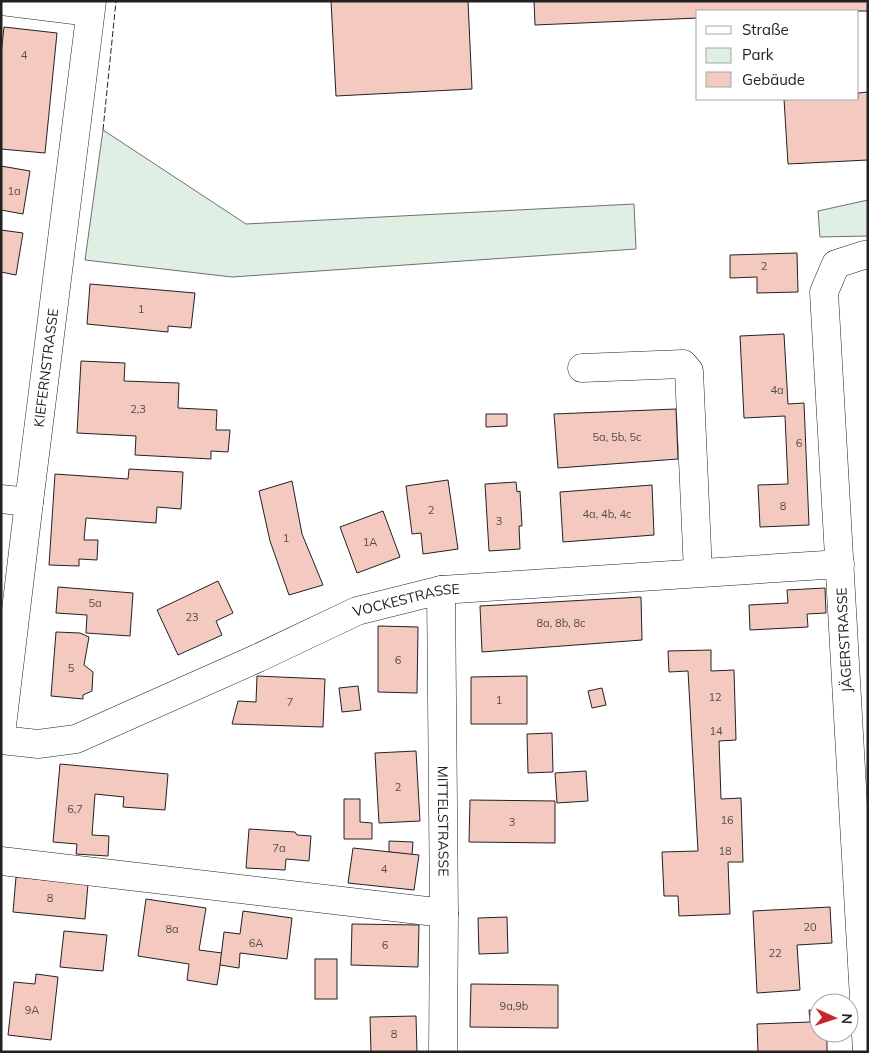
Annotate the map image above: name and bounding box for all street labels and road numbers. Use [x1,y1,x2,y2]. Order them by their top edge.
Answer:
street label: KIEFERNSTRASSE [30,307,62,428]
street label: VOCKESTRASSE [351,580,460,621]
street label: JÄGERSTRASSE [832,587,856,693]
street label: MITTELSTRASSE [434,766,453,876]

